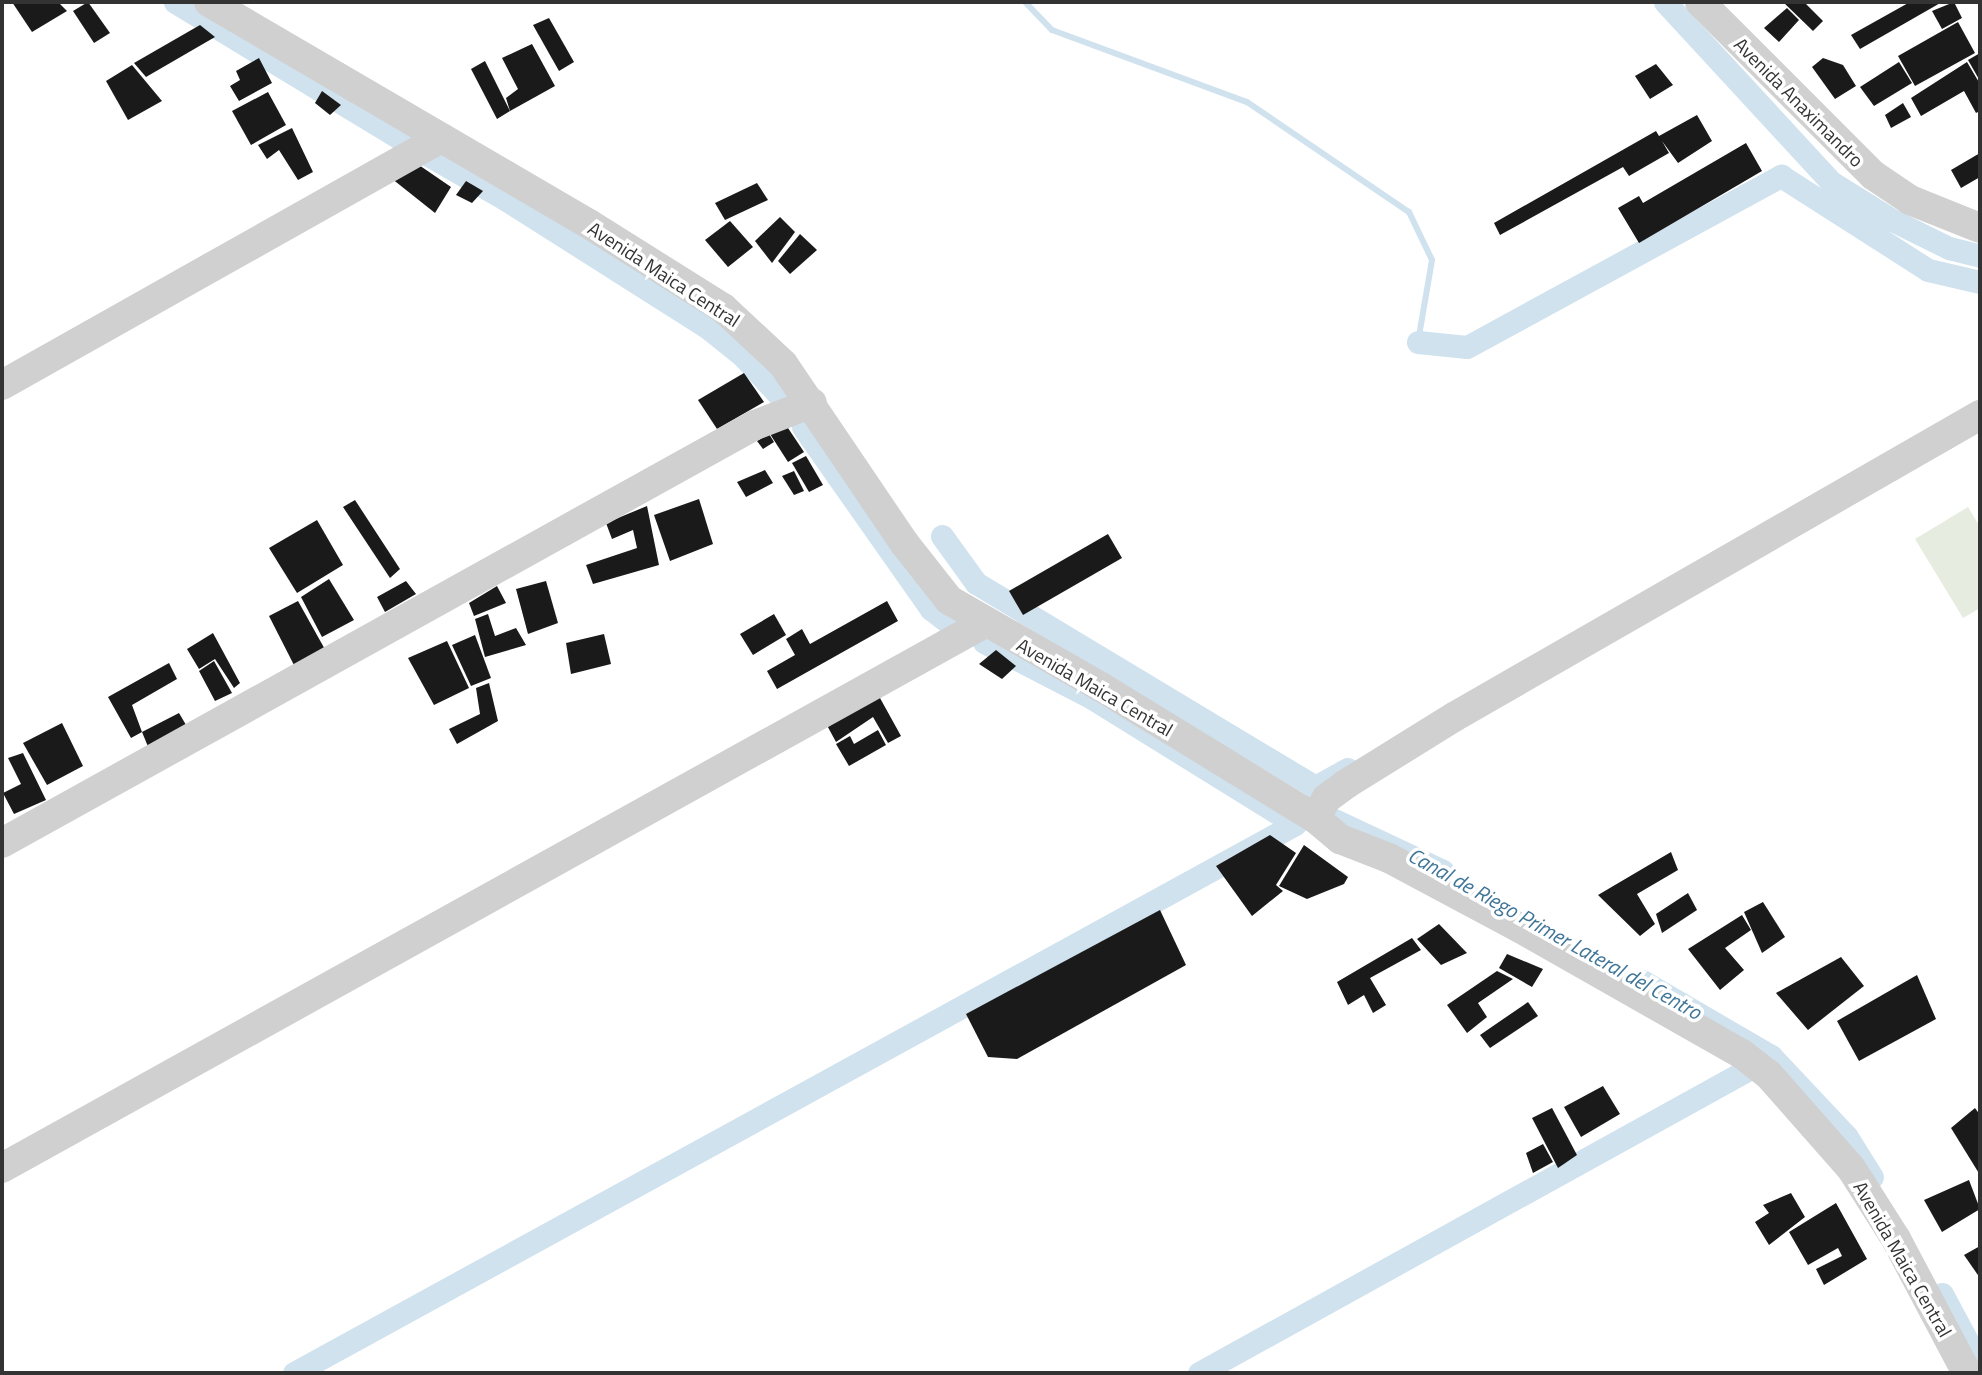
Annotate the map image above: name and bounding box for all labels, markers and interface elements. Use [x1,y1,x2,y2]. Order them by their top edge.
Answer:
street label: Avenida Anaximandro [1730,33,1868,171]
street label: Avenida Maica Central [584,216,744,332]
street label: Avenida Maica Central [1013,633,1177,741]
water label: Canal de Riego Primer Lateral del Centro [1404,842,1706,1024]
street label: Avenida Maica Central [1849,1177,1957,1341]

